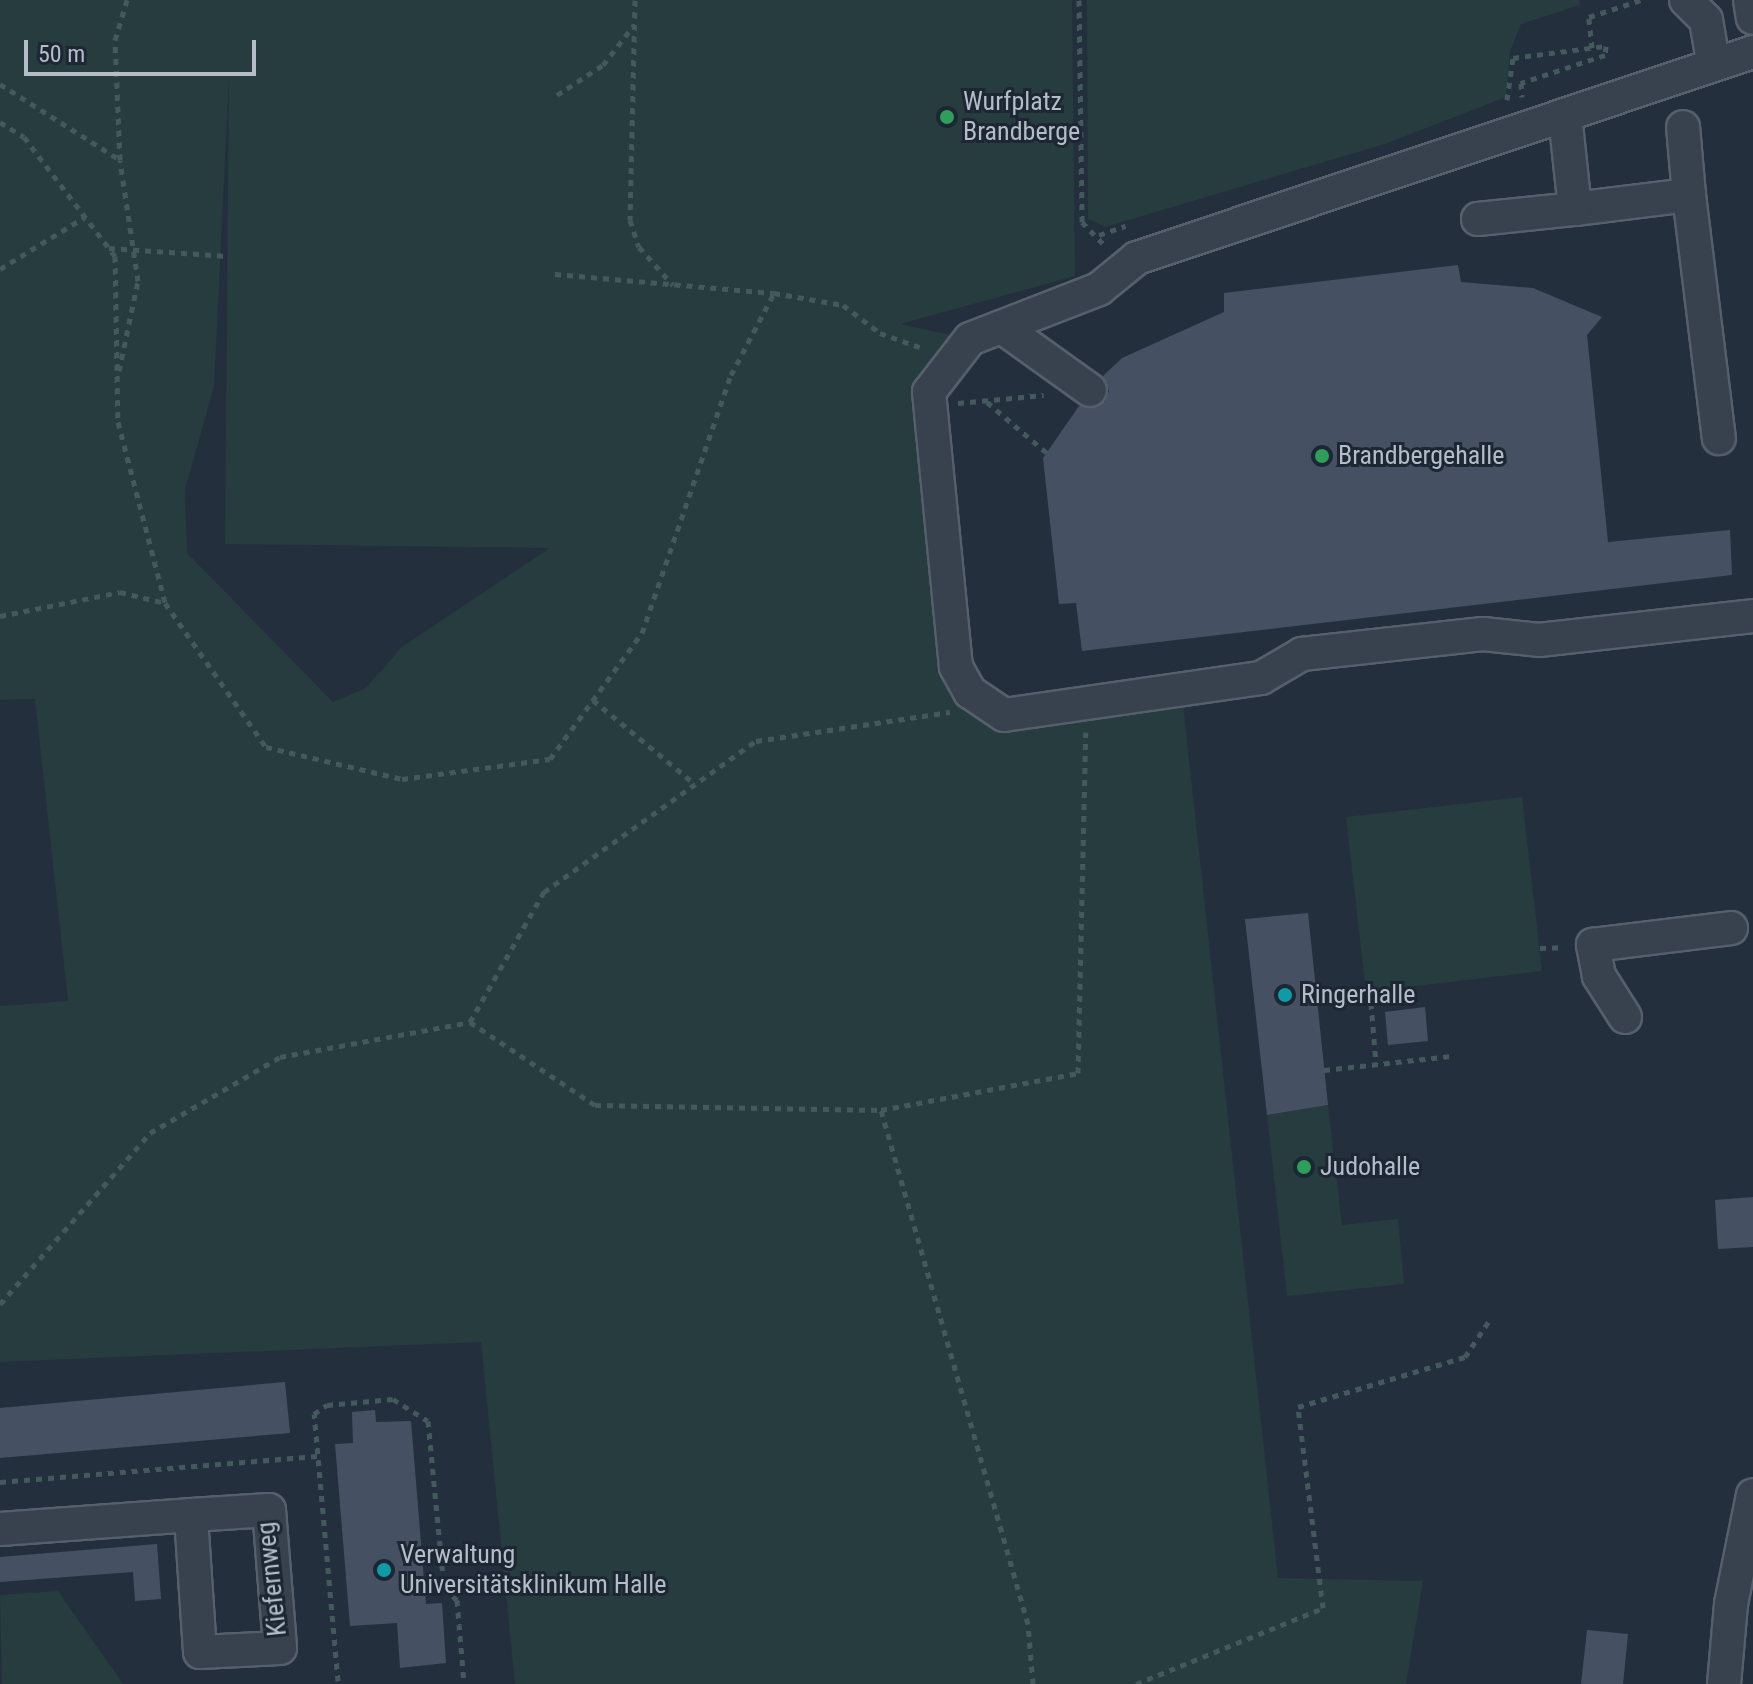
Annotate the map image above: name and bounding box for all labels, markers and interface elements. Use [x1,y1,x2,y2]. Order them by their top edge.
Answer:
scale bar [28,24,260,74]
text: 50 m [38,40,85,68]
place label: Wurfplatz Brandberge [963,86,1080,148]
marker: Wurfplatz Brandberge [938,108,956,126]
place label: Brandbergehalle [1338,440,1504,472]
marker: Brandbergehalle [1313,447,1331,465]
place label: Ringerhalle [1301,979,1415,1011]
marker: Ringerhalle [1276,986,1294,1004]
place label: Judohalle [1320,1151,1420,1183]
marker: Judohalle [1295,1158,1313,1176]
street label: Kiefernweg [250,1520,294,1638]
place label: Verwaltung Universitätsklinikum Halle [400,1539,666,1600]
marker: Verwaltung Universitätsklinikum Halle [375,1561,393,1579]

